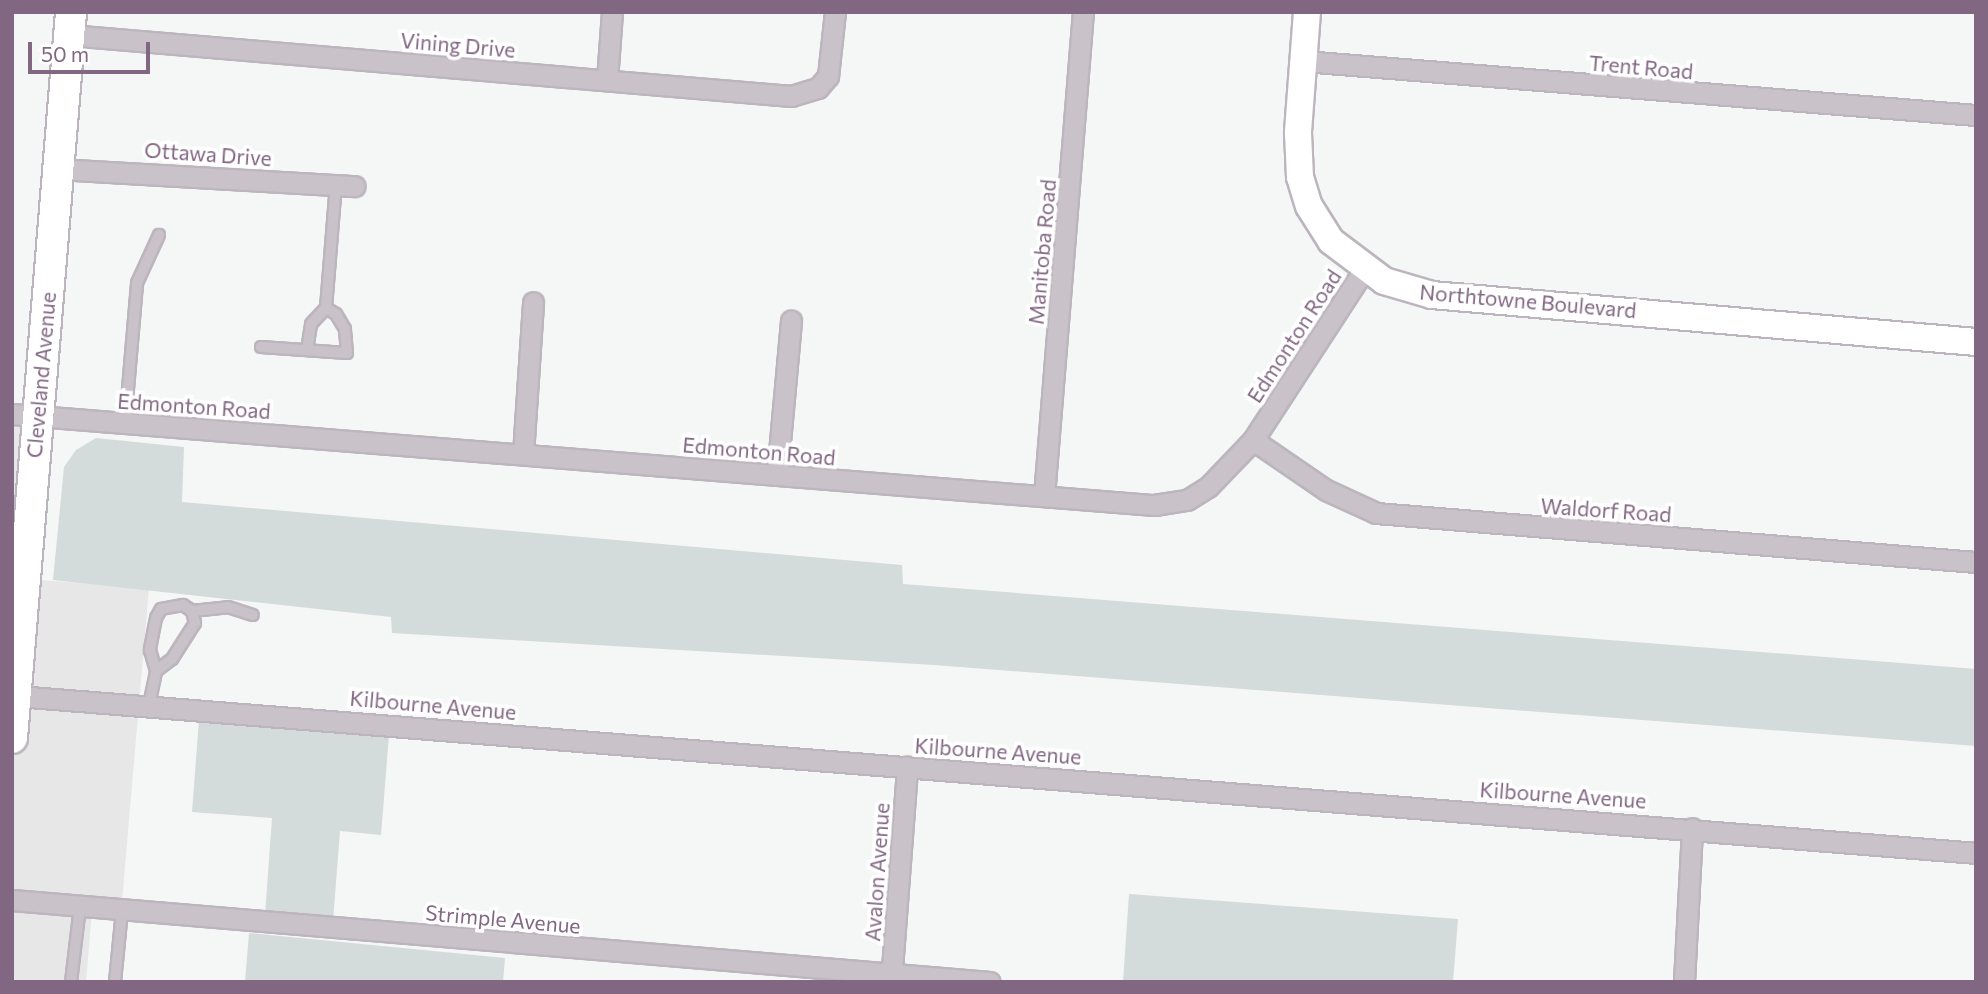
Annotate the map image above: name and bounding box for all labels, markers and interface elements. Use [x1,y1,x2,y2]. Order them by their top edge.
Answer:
street label: Vining Drive [399,27,517,63]
scale bar [32,28,154,72]
text: 50 m [41,41,89,66]
street label: Trent Road [1588,50,1694,84]
street label: Ottawa Drive [144,137,272,171]
street label: Manitoba Road [1023,178,1061,326]
street label: Edmonton Road [1242,265,1346,407]
street label: Northtowne Boulevard [1418,279,1638,323]
street label: Cleveland Avenue [21,291,61,459]
street label: Edmonton Road [117,388,271,424]
street label: Edmonton Road [681,432,837,470]
street label: Waldorf Road [1540,493,1672,527]
street label: Kilbourne Avenue [349,685,517,725]
street label: Kilbourne Avenue [914,733,1082,769]
street label: Kilbourne Avenue [1479,777,1647,813]
street label: Avalon Avenue [860,802,894,942]
street label: Strimple Avenue [424,900,582,938]

